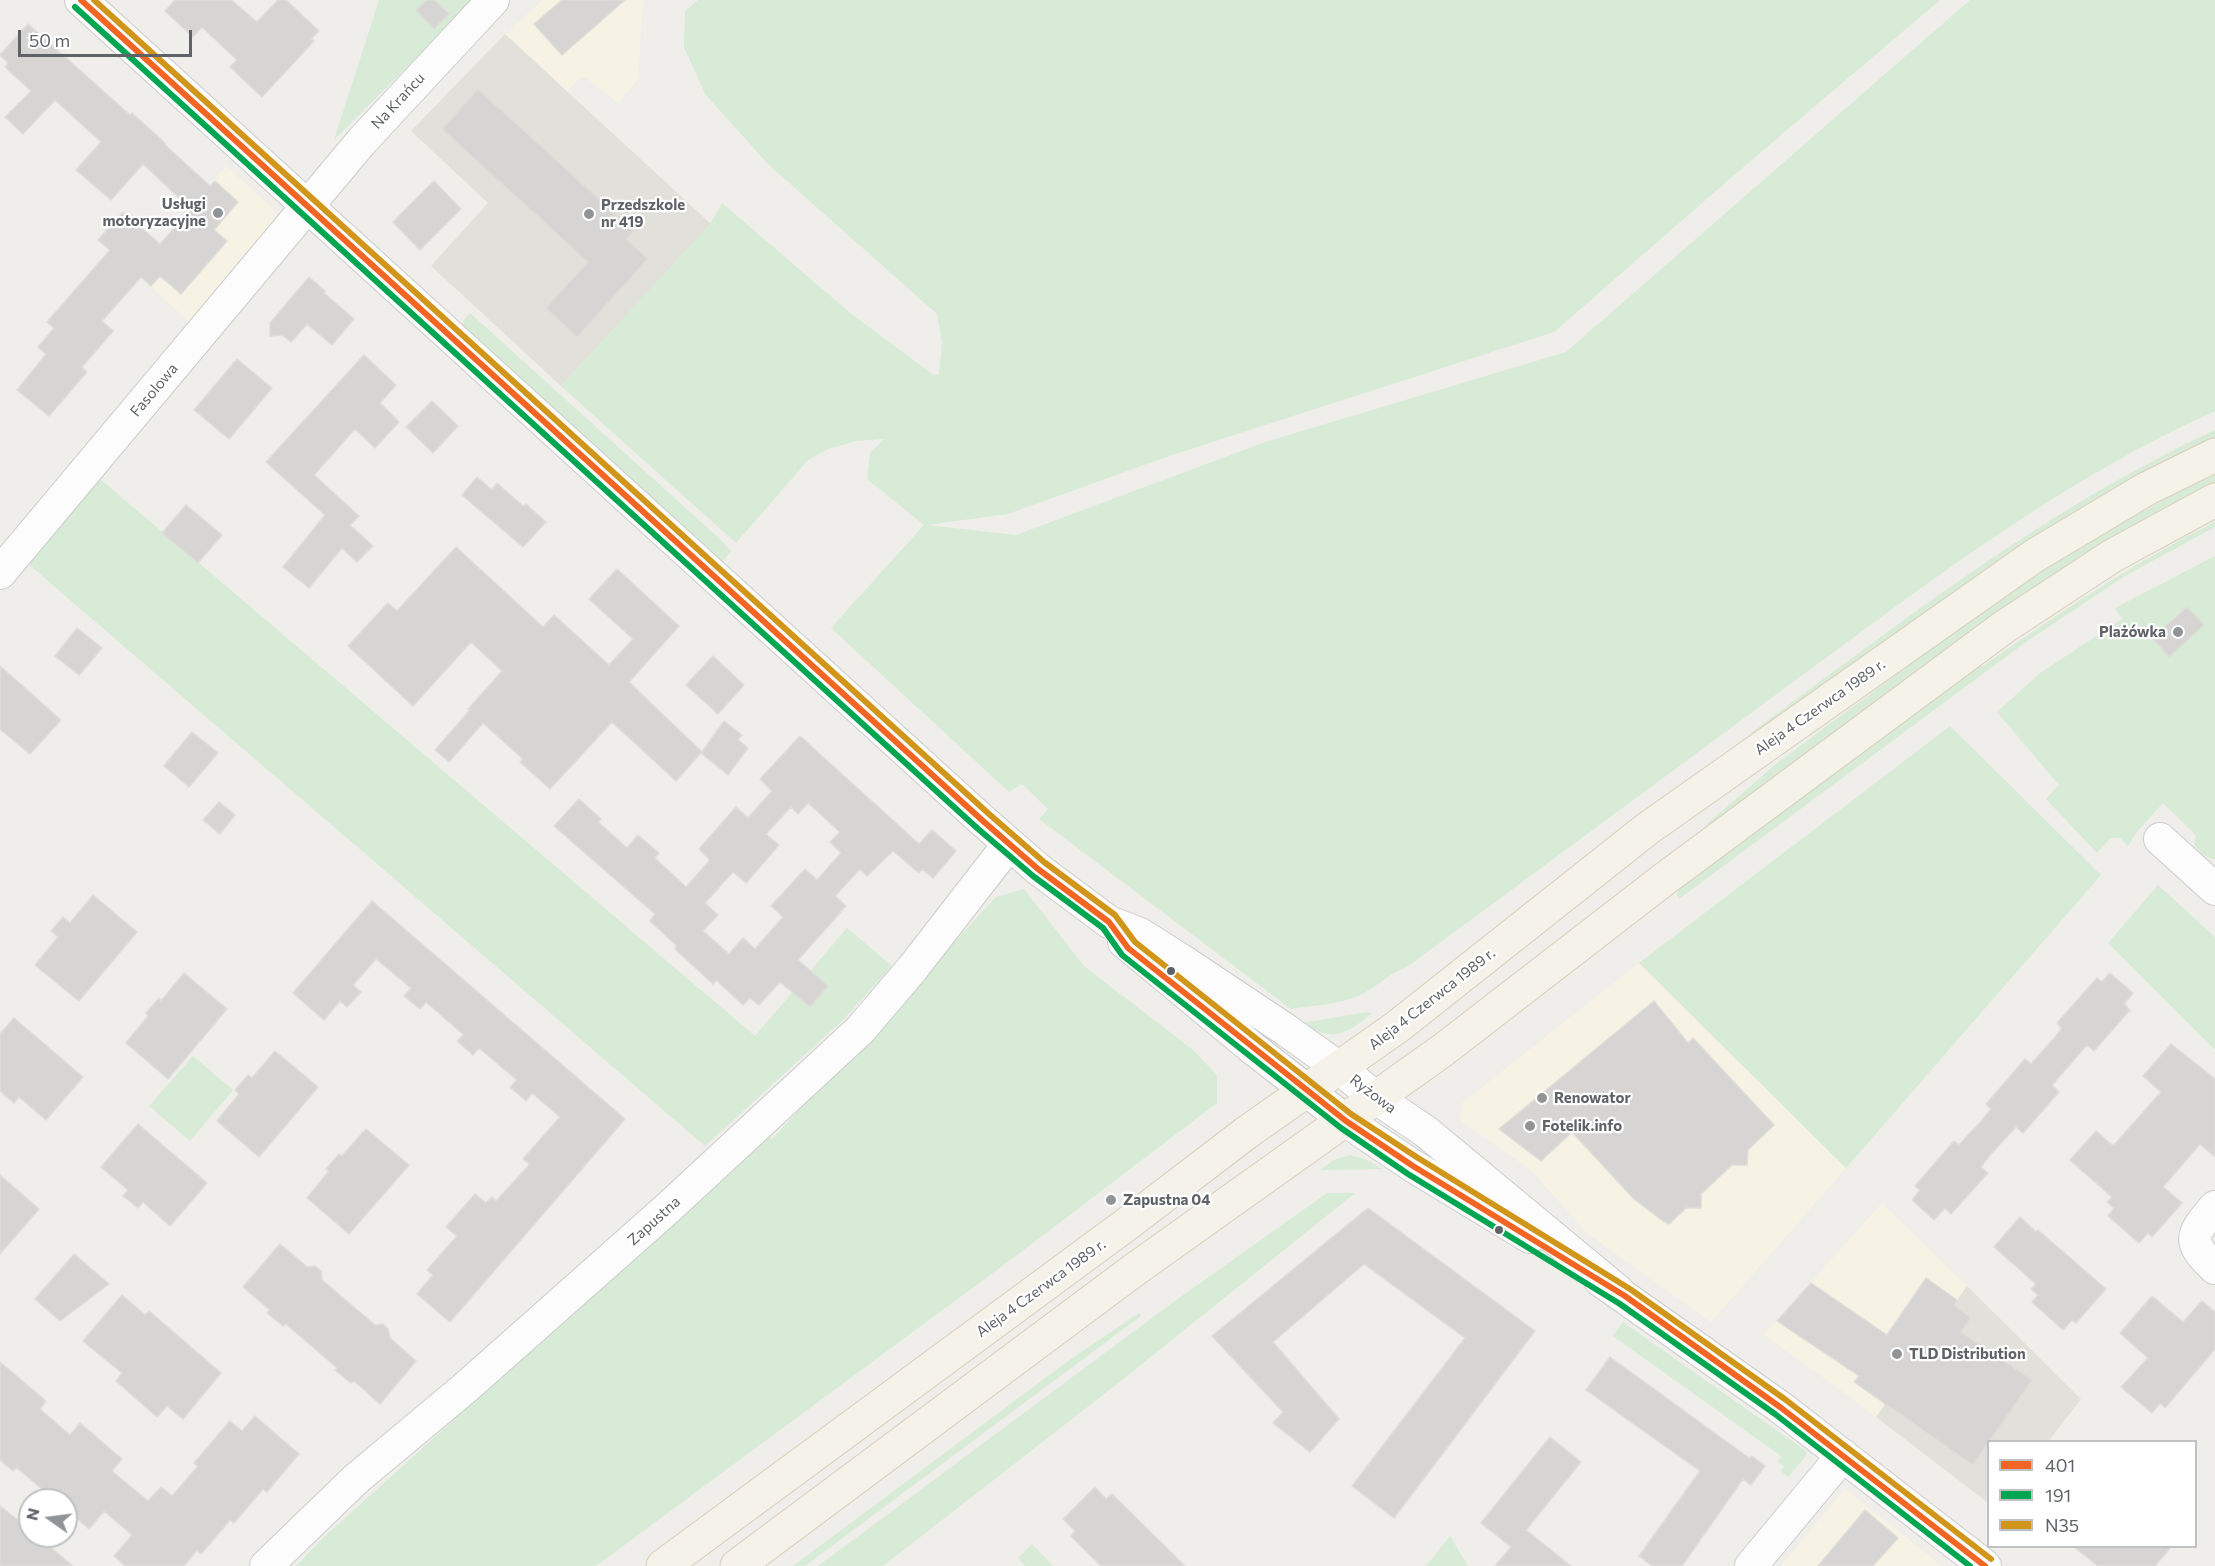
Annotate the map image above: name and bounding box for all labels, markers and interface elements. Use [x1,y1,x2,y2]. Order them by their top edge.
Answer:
scale bar [21,18,195,56]
text: 50 m [29,29,70,51]
street label: Na Krańcu [367,69,429,133]
place label: Usługi motoryzacyjne [102,195,206,230]
place label: Przedszkole nr 419 [601,196,685,231]
marker: Usługi motoryzacyjne [211,206,225,220]
marker: Przedszkole nr 419 [582,207,596,221]
street label: Fasolowa [126,360,182,420]
place label: Plażówka [2099,623,2166,641]
marker: Plażówka [2171,625,2185,639]
street label: Aleja 4 Czerwca 1989 r. [1751,655,1889,759]
street label: Aleja 4 Czerwca 1989 r. [1365,944,1499,1054]
unlabelled marker [1165,965,1177,977]
street label: Ryżowa [1346,1071,1400,1117]
place label: Renowator [1554,1089,1631,1107]
marker: Renowator [1535,1091,1549,1105]
place label: Fotelik.info [1542,1117,1622,1135]
marker: Fotelik.info [1523,1119,1537,1133]
place label: Zapustna 04 [1123,1191,1210,1209]
street label: Zapustna [624,1193,684,1249]
marker: Zapustna 04 [1104,1193,1118,1207]
unlabelled marker [1493,1224,1505,1236]
street label: Aleja 4 Czerwca 1989 r. [973,1235,1109,1341]
place label: TLD Distribution [1909,1345,2026,1363]
marker: TLD Distribution [1890,1347,1904,1361]
legend [1987,1440,2197,1548]
text: 401 [2045,1454,2075,1476]
text: 191 [2045,1484,2071,1506]
north arrow [18,1488,78,1548]
text: N [21,1506,43,1522]
text: N35 [2045,1514,2079,1536]

